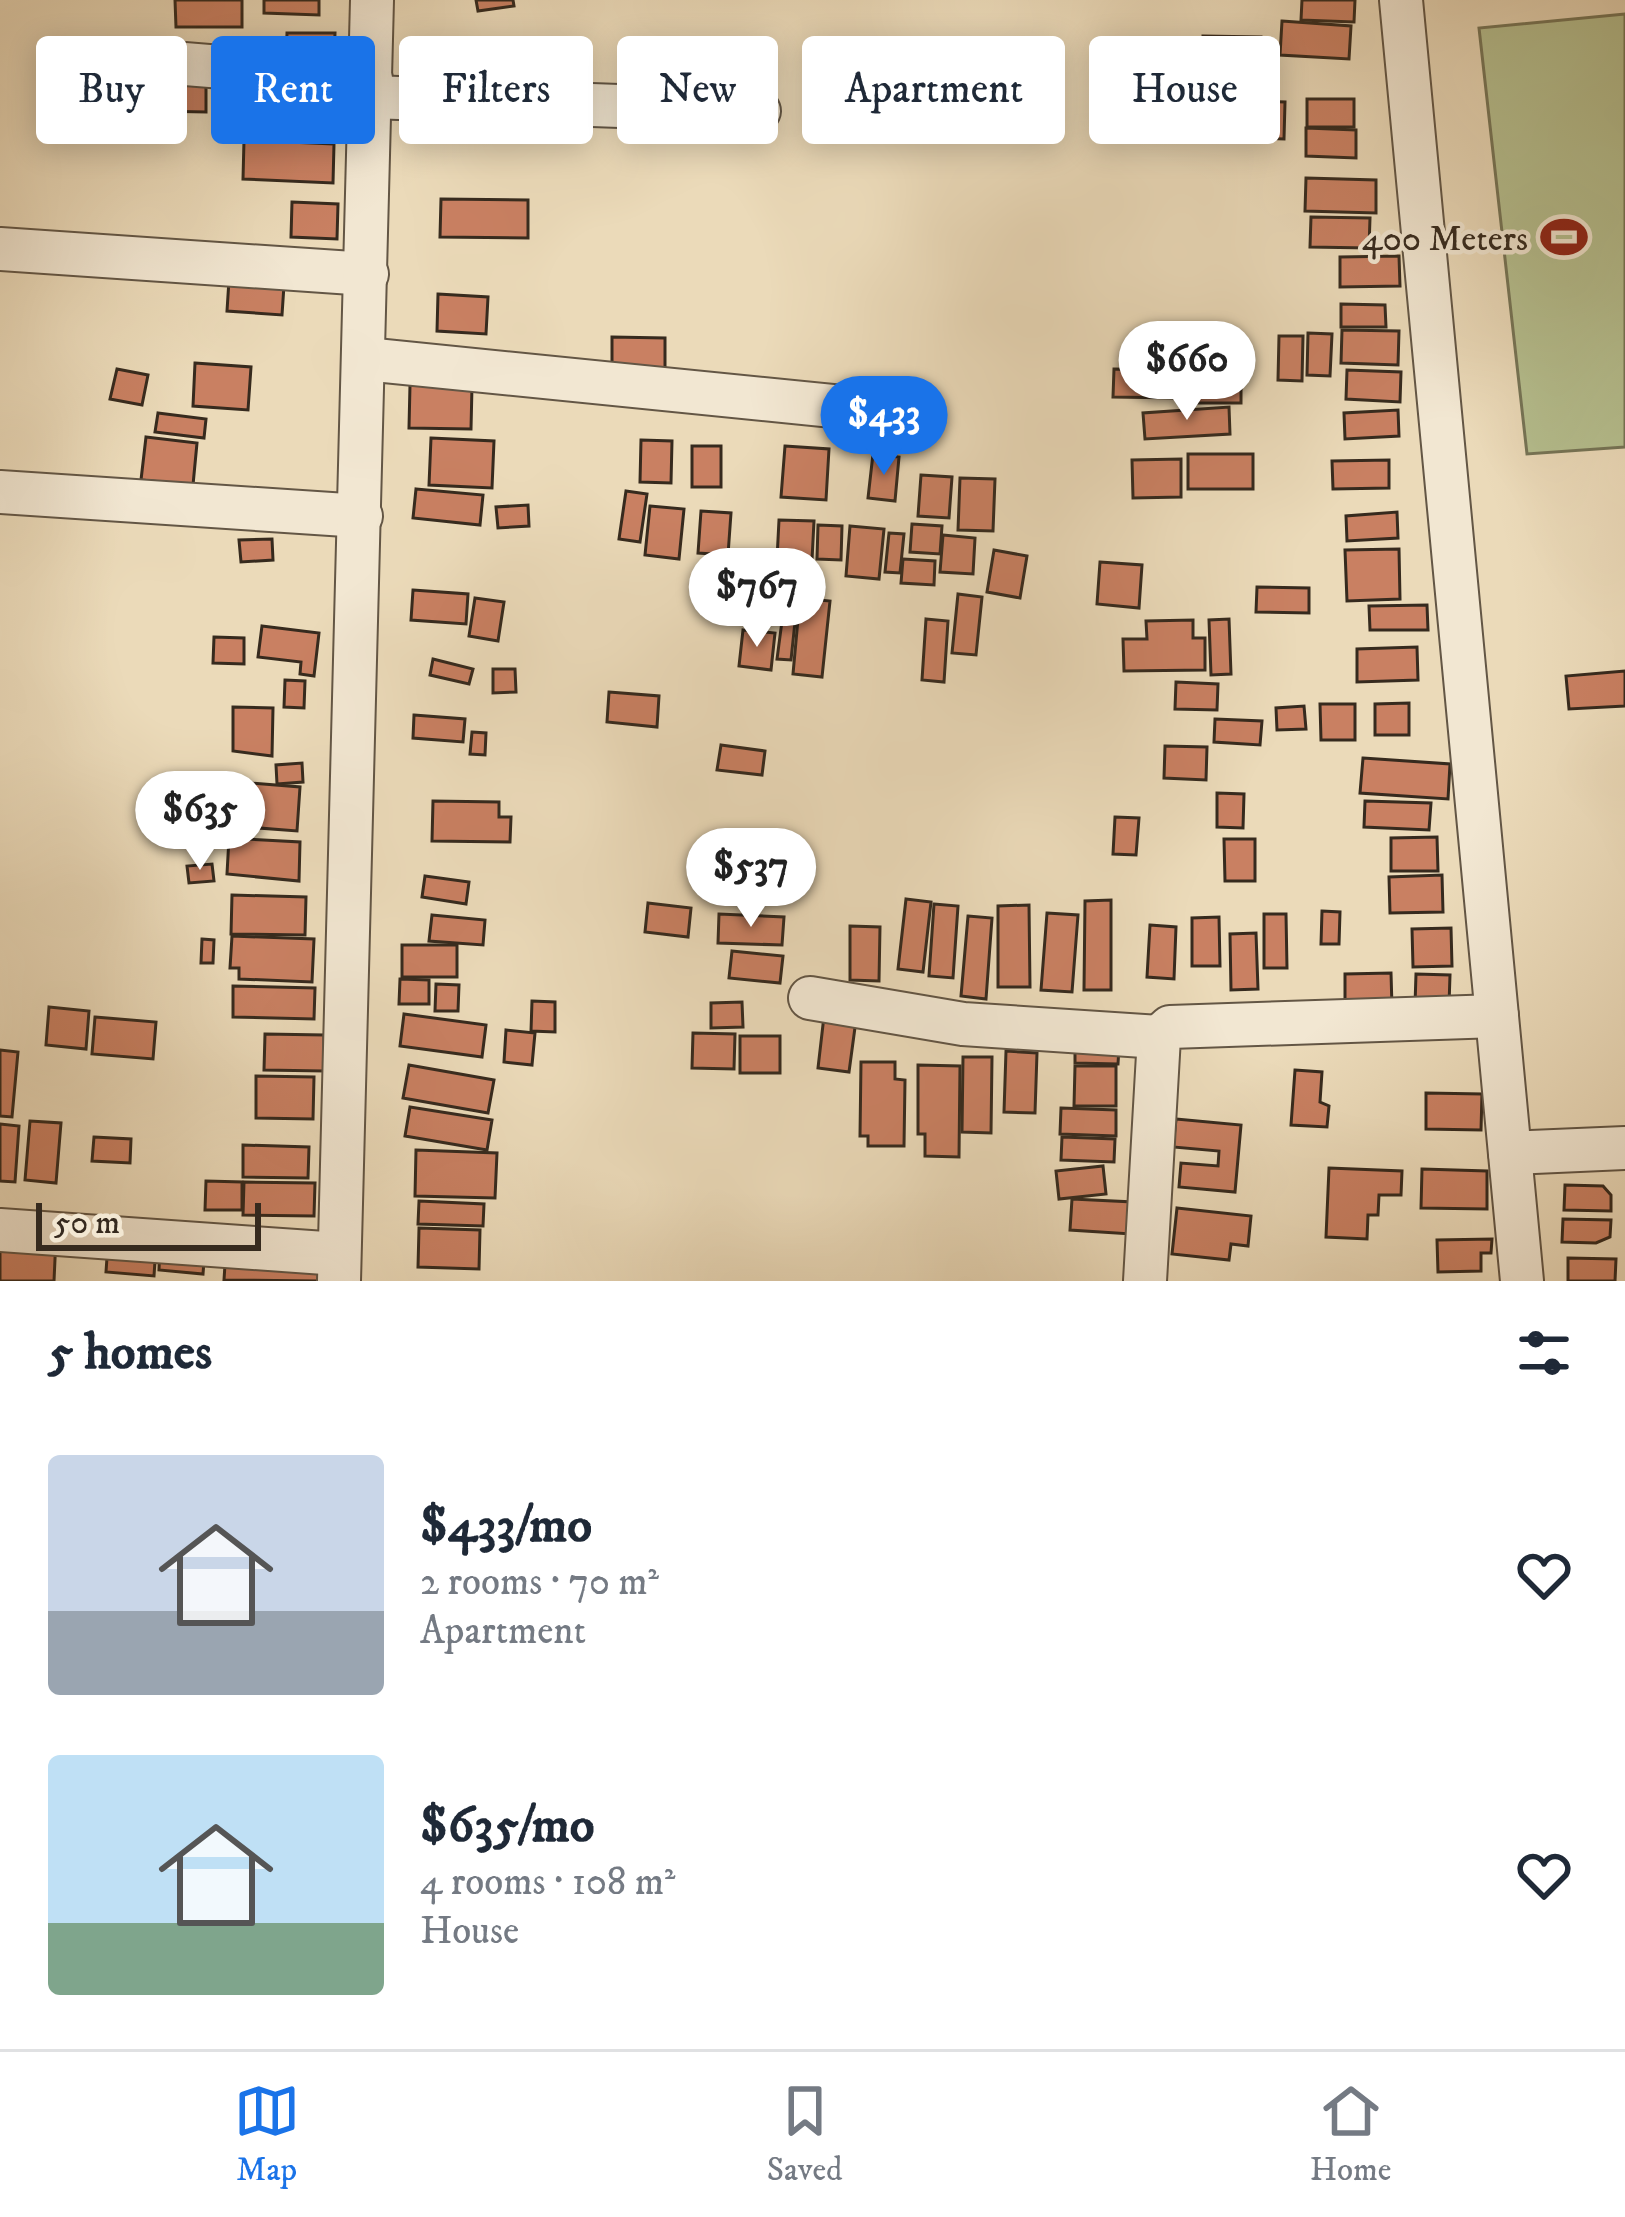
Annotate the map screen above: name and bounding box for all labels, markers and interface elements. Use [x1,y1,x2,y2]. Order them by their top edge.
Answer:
chip: Buy [36,36,187,144]
chip: Rent [211,36,375,144]
chip: Filters [399,36,593,144]
chip: New [617,36,778,144]
chip: Apartment [802,36,1065,144]
chip: House [1089,36,1280,144]
sports icon: 400 Meters [1539,212,1589,262]
place label: 400 Meters [1362,217,1528,262]
pin: $660 [1116,321,1258,423]
text: $660 [1146,335,1228,384]
pin: $433 [813,376,955,478]
text: $433 [848,390,920,439]
pin: $767 [686,548,828,650]
text: $767 [716,562,798,611]
pin: $635 [129,771,271,873]
text: $635 [162,785,238,834]
pin: $537 [680,828,822,930]
text: $537 [713,842,789,891]
scale bar [36,1197,261,1250]
text: 50 m [54,1203,120,1244]
icon: filters [1511,1320,1577,1386]
text: 5 homes [48,1321,212,1385]
text: $433/mo [420,1494,592,1558]
icon: home [144,1503,288,1647]
icon: heart [1511,1542,1577,1608]
text: 2 rooms · 70 m² [420,1558,659,1607]
text: Apartment [420,1607,586,1656]
text: $635/mo [420,1794,595,1858]
icon: home [144,1803,288,1947]
icon: heart [1511,1842,1577,1908]
text: 4 rooms · 108 m² [420,1858,676,1907]
text: House [420,1907,519,1956]
tab: Map [234,2078,300,2191]
tab: Saved [767,2078,843,2191]
tab: Home [1310,2078,1391,2191]

